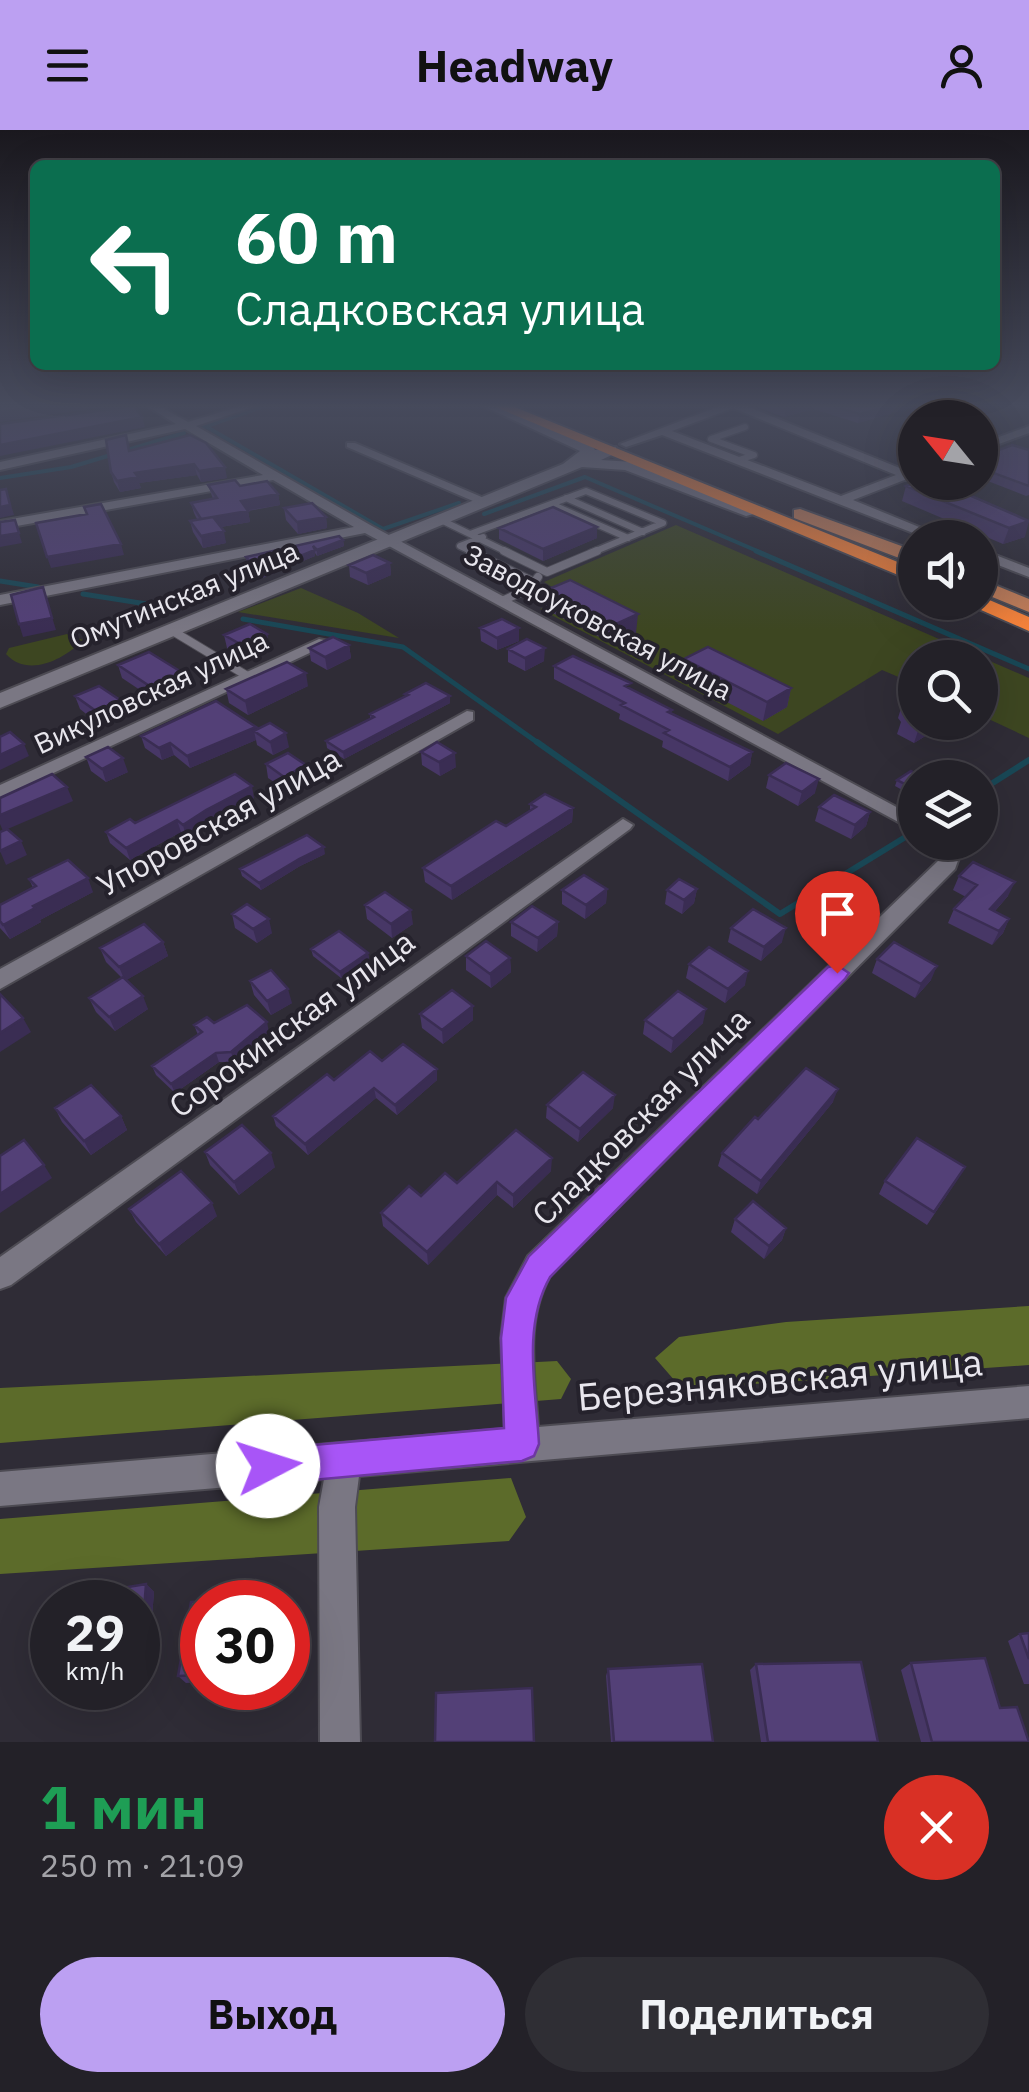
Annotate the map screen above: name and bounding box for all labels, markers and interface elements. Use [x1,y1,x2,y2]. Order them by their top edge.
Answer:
text: Headway [416,36,613,94]
icon: menu [40,38,95,93]
icon: person [934,38,989,93]
text: 60 m [235,191,398,282]
icon: left [70,200,200,330]
text: Сладковская улица [235,279,645,337]
north arrow [898,400,998,500]
map controls [898,400,998,860]
button: sound [898,520,998,620]
street label: Омутинская улица [64,532,303,657]
street label: Заводоуковская улица [458,535,739,708]
street label: Викуловская улица [28,621,274,762]
button: search [898,640,998,740]
street label: Упоровская улица [89,737,348,905]
button: layers [898,760,998,860]
pin [795,871,880,974]
icon: arrive [810,886,865,941]
street label: Сорокинская улица [160,920,422,1126]
street label: Сладковская улица [522,998,758,1234]
street label: Березняковская улица [575,1336,985,1421]
position arrow [216,1414,320,1518]
speed limit sign: 30 [180,1580,310,1710]
text: 29 [65,1600,125,1665]
text: km/h [66,1654,124,1687]
text: 1 мин [40,1767,207,1846]
button: close [884,1775,989,1880]
text: 250 m · 21:09 [40,1844,245,1886]
button: Выход [40,1957,505,2072]
button: Поделиться [525,1957,989,2072]

